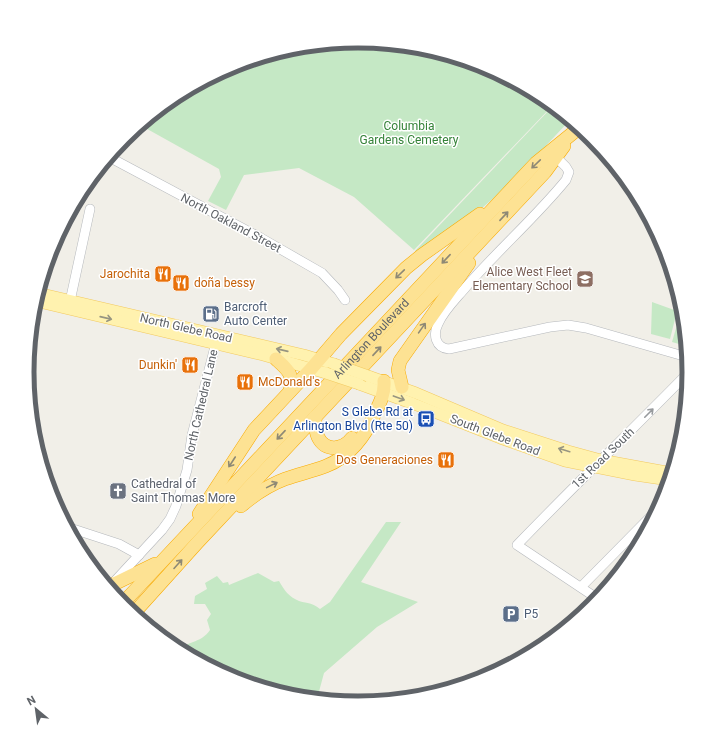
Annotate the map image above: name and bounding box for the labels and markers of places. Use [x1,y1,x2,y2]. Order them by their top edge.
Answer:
restaurant icon: Jarochita [153,264,173,284]
place label: Alice West Fleet Elementary School [472,265,572,293]
place label: Jarochita [100,267,150,281]
school or university icon: Alice West Fleet Elementary School [575,269,595,289]
restaurant icon: doña bessy [171,273,191,293]
place label: doña bessy [194,276,255,290]
place label: Barcroft Auto Center [224,300,287,328]
fuel station icon: Barcroft Auto Center [201,304,221,324]
restaurant icon: Dunkin' [180,355,200,375]
place label: Dunkin' [139,358,177,372]
restaurant icon: McDonald's [235,372,255,392]
place label: McDonald's [258,375,320,389]
place label: S Glebe Rd at Arlington Blvd (Rte 50) [293,405,413,433]
bus stop icon: S Glebe Rd at Arlington Blvd (Rte 50) [416,409,436,429]
restaurant icon: Dos Generaciones [436,450,456,470]
place label: Dos Generaciones [336,453,433,467]
place label: Cathedral of Saint Thomas More [131,477,235,505]
church icon: Cathedral of Saint Thomas More [108,481,128,501]
parking icon: P5 [501,604,521,624]
place label: P5 [524,607,539,621]

